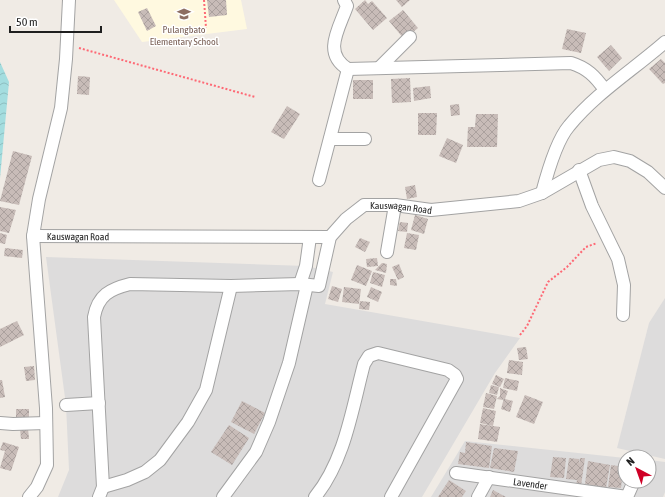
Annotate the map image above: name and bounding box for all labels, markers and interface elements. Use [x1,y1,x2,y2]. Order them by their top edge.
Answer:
school or university icon: Pulangbato Elementary School [176,6,192,22]
scale bar [10,8,101,34]
text: 50 m [16,15,38,29]
place label: Pulangbato Elementary School [150,24,219,47]
street label: Kauswagan Road [370,199,433,216]
street label: Kauswagan Road [47,231,109,242]
north arrow [617,449,657,489]
text: N [624,455,637,468]
street label: Lavender [513,476,549,491]

